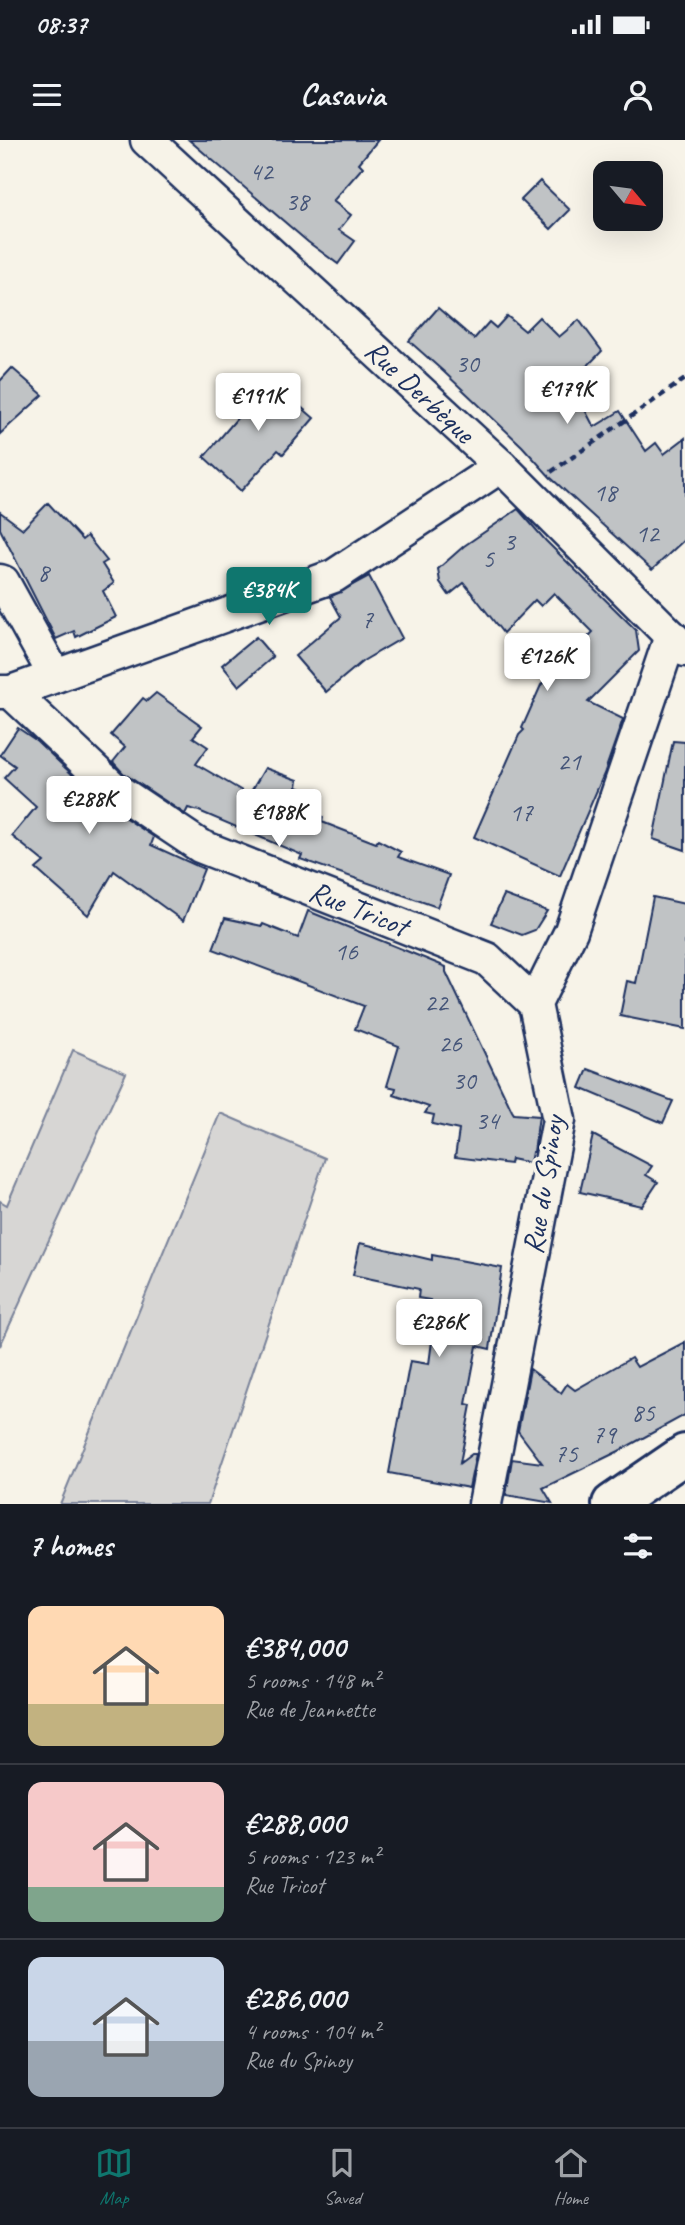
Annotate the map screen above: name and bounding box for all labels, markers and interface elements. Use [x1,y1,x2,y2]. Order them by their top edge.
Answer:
text: 08:37 [35,8,87,41]
text: Casavia [300,74,385,115]
icon: menu [28,76,66,114]
icon: person [619,76,657,114]
house number: 42 [249,155,275,188]
north arrow [593,161,663,231]
map controls [593,161,663,231]
house number: 38 [285,185,311,218]
street label: Rue Derbèque [357,331,484,453]
house number: 30 [455,347,481,380]
pin: €179K [518,366,616,426]
pin: €191K [209,373,307,433]
text: €179K [541,374,593,403]
text: €191K [232,381,284,410]
house number: 18 [593,476,619,509]
house number: 12 [635,517,661,550]
house number: 3 [503,525,517,558]
house number: 5 [482,542,495,575]
house number: 8 [37,556,51,589]
pin: €384K [220,568,318,627]
text: €384K [242,575,296,604]
house number: 7 [361,603,374,636]
pin: €126K [498,634,596,693]
text: €126K [520,641,574,670]
house number: 21 [557,745,582,778]
pin: €288K [40,776,138,836]
text: €288K [62,784,116,813]
pin: €188K [230,790,328,849]
house number: 17 [509,796,534,829]
text: €188K [252,797,306,826]
street label: Rue Tricot [304,872,417,946]
house number: 16 [334,935,359,968]
house number: 22 [424,986,450,1019]
house number: 26 [438,1027,463,1060]
house number: 30 [452,1064,478,1097]
house number: 34 [475,1104,501,1137]
street label: Rue du Spinoy [513,1110,573,1257]
pin: €286K [390,1300,488,1359]
text: €286K [412,1307,466,1336]
house number: 85 [631,1396,656,1429]
house number: 79 [592,1418,618,1451]
house number: 75 [554,1437,579,1470]
text: 7 homes [28,1527,113,1565]
icon: filters [619,1527,657,1565]
text: €384,000 [245,1628,345,1666]
icon: home [84,1634,168,1718]
text: 5 rooms · 148 m² [245,1666,380,1695]
text: Rue de Jeannette [245,1695,375,1724]
text: €288,000 [245,1804,345,1842]
icon: home [84,1810,168,1894]
text: 5 rooms · 123 m² [245,1842,380,1871]
text: Rue Tricot [245,1871,324,1900]
text: €286,000 [245,1979,346,2017]
icon: home [84,1985,168,2069]
text: 4 rooms · 104 m² [245,2017,380,2046]
text: Rue du Spinoy [245,2046,352,2075]
tab: Map [95,2144,133,2210]
tab: Saved [323,2144,361,2210]
tab: Home [552,2144,590,2210]

